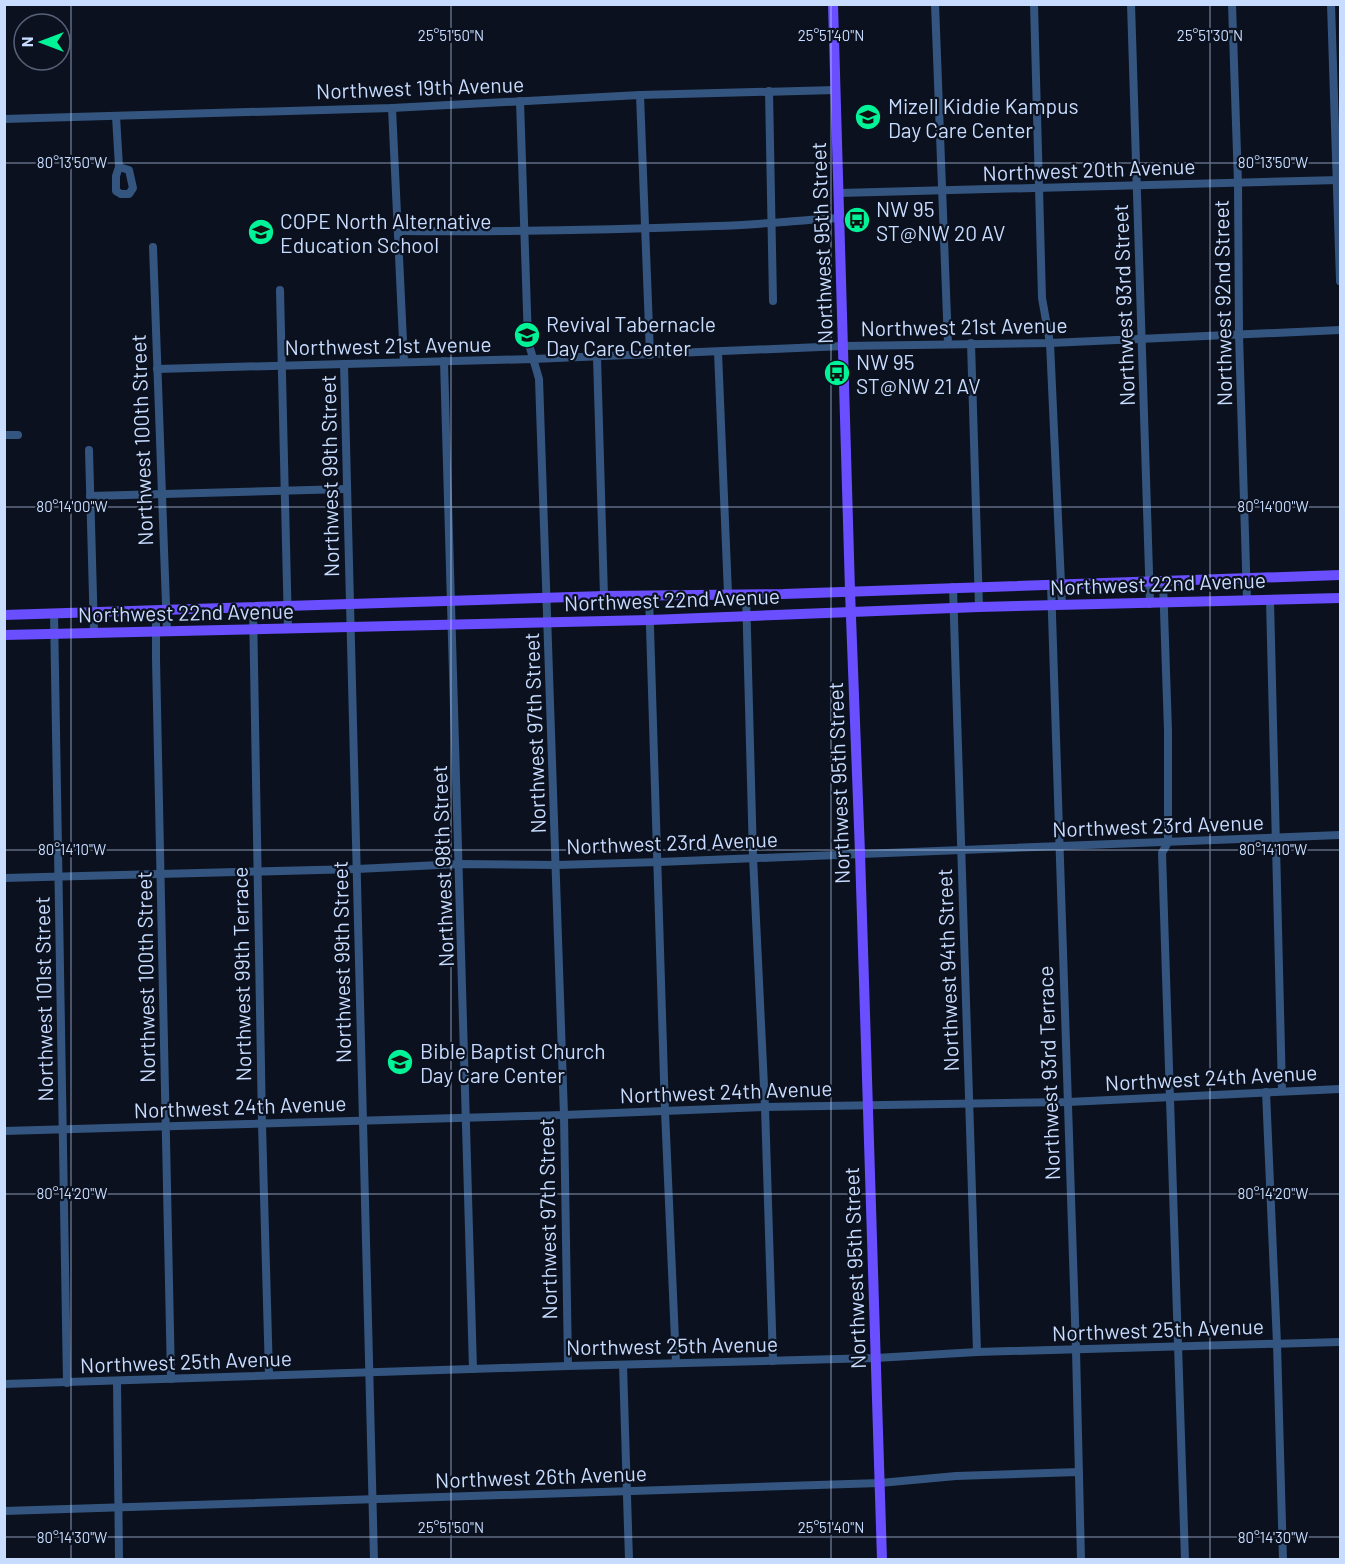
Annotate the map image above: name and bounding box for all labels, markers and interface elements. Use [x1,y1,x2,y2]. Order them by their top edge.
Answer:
north arrow [12,12,72,72]
text: 25°51'50"N [418,26,484,44]
text: 25°51'40"N [798,26,864,44]
text: 25°51'30"N [1177,26,1243,44]
text: N [17,37,36,47]
street label: Northwest 19th Avenue [315,71,525,103]
place label: Mizell Kiddie Kampus Day Care Center [888,93,1079,142]
school or university icon: Mizell Kiddie Kampus Day Care Center [853,102,883,132]
street label: Northwest 95th Street [805,141,837,345]
text: 80°13'50"W [37,153,107,171]
street label: Northwest 20th Avenue [982,153,1196,185]
text: 80°13'50"W [1238,153,1308,171]
place label: NW 95 ST@NW 20 AV [876,196,1005,245]
street label: Northwest 92nd Street [1208,200,1236,406]
street label: Northwest 93rd Street [1107,203,1139,407]
bus stop icon: NW 95 ST@NW 20 AV [842,205,872,235]
place label: COPE North Alternative Education School [280,208,491,257]
school or university icon: COPE North Alternative Education School [246,217,276,247]
place label: Revival Tabernacle Day Care Center [546,311,716,360]
street label: Northwest 21st Avenue [860,312,1068,340]
school or university icon: Revival Tabernacle Day Care Center [512,320,542,350]
street label: Northwest 21st Avenue [284,331,492,359]
street label: Northwest 100th Street [125,334,157,546]
place label: NW 95 ST@NW 21 AV [856,349,981,398]
bus stop icon: NW 95 ST@NW 21 AV [822,358,852,388]
street label: Northwest 99th Street [315,375,343,577]
text: 80°14'00"W [36,497,108,515]
text: 80°14'00"W [1237,497,1309,515]
street label: Northwest 22nd Avenue [1050,567,1266,599]
street label: Northwest 22nd Avenue [564,583,780,615]
street label: Northwest 22nd Avenue [78,598,294,626]
street label: Northwest 97th Street [518,632,550,834]
street label: Northwest 95th Street [822,681,854,885]
street label: Northwest 98th Street [426,764,458,968]
street label: Northwest 23rd Avenue [1052,809,1264,841]
street label: Northwest 23rd Avenue [566,826,778,858]
text: 80°14'10"W [38,840,106,858]
text: 80°14'10"W [1239,840,1307,858]
street label: Northwest 99th Street [327,861,355,1063]
street label: Northwest 99th Terrace [227,866,255,1082]
street label: Northwest 94th Street [931,868,963,1072]
street label: Northwest 100th Street [131,871,159,1083]
street label: Northwest 101st Street [29,896,57,1102]
street label: Northwest 93rd Terrace [1032,965,1064,1181]
place label: Bible Baptist Church Day Care Center [420,1038,606,1087]
school or university icon: Bible Baptist Church Day Care Center [385,1047,415,1077]
street label: Northwest 24th Avenue [1104,1059,1318,1095]
street label: Northwest 24th Avenue [619,1075,833,1107]
street label: Northwest 24th Avenue [133,1090,347,1122]
street label: Northwest 97th Street [533,1118,561,1320]
street label: Northwest 95th Street [838,1166,870,1370]
text: 80°14'20"W [37,1184,107,1202]
text: 80°14'20"W [1238,1184,1308,1202]
street label: Northwest 25th Avenue [1052,1313,1264,1345]
street label: Northwest 25th Avenue [566,1331,778,1359]
street label: Northwest 25th Avenue [80,1345,292,1377]
street label: Northwest 26th Avenue [435,1460,647,1492]
text: 25°51'50"N [418,1518,484,1536]
text: 25°51'40"N [798,1518,864,1536]
text: 80°14'30"W [37,1528,107,1546]
text: 80°14'30"W [1238,1528,1308,1546]

